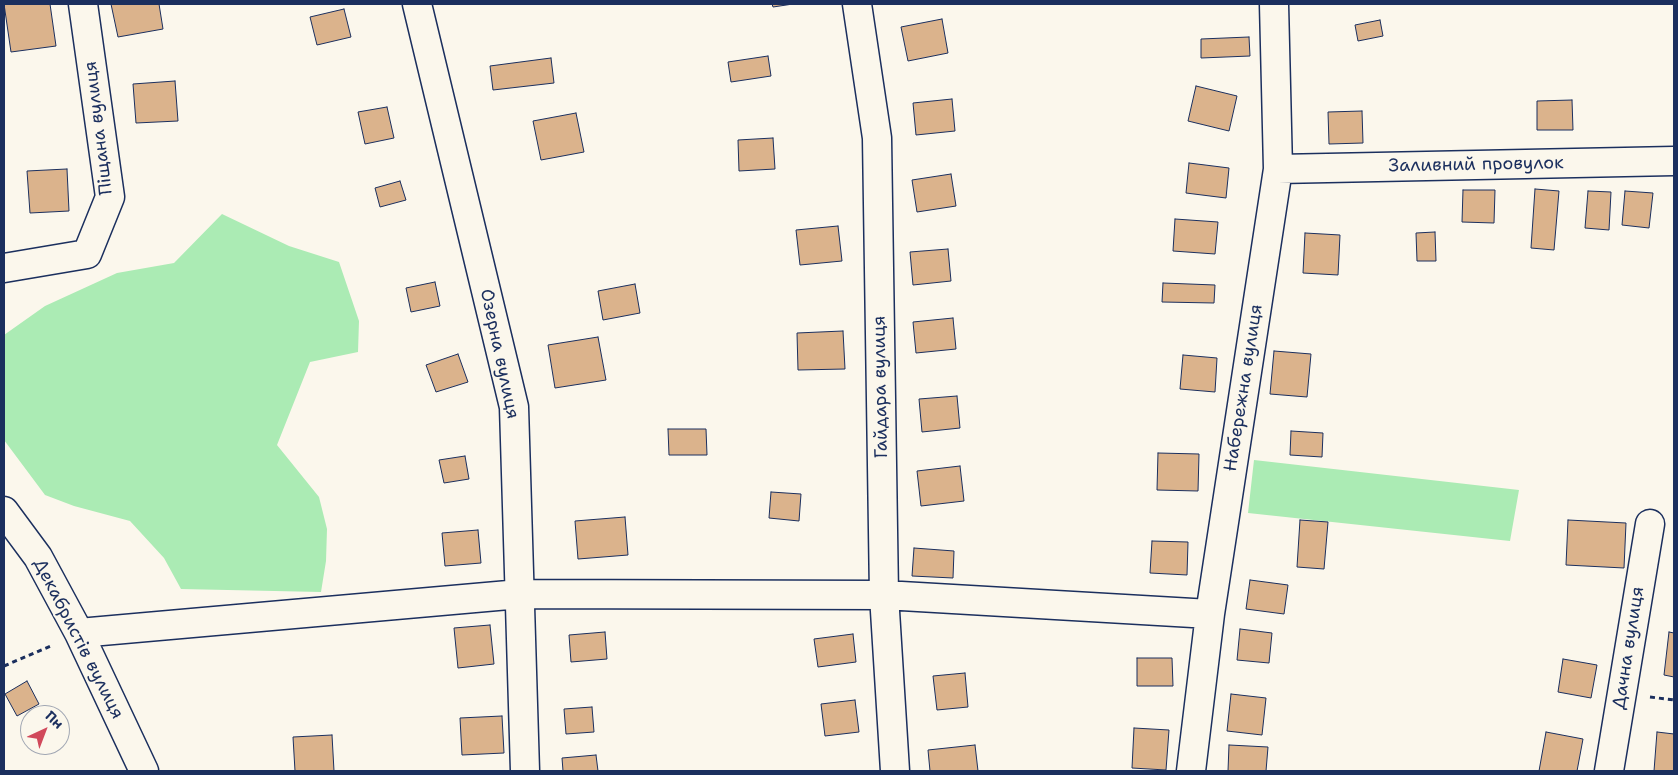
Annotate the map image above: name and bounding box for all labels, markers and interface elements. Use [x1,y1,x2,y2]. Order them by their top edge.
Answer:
street label: Піщана вулиця [80,60,118,196]
street label: Заливний провулок [1388,153,1564,177]
street label: Озерна вулиця [475,287,523,421]
street label: Набережна вулиця [1220,303,1268,473]
street label: Гайдара вулиця [869,316,893,458]
street label: Декабристів вулиця [28,555,128,723]
street label: Дачна вулиця [1609,585,1649,711]
north arrow [20,705,70,755]
text: Пн [42,707,67,733]

